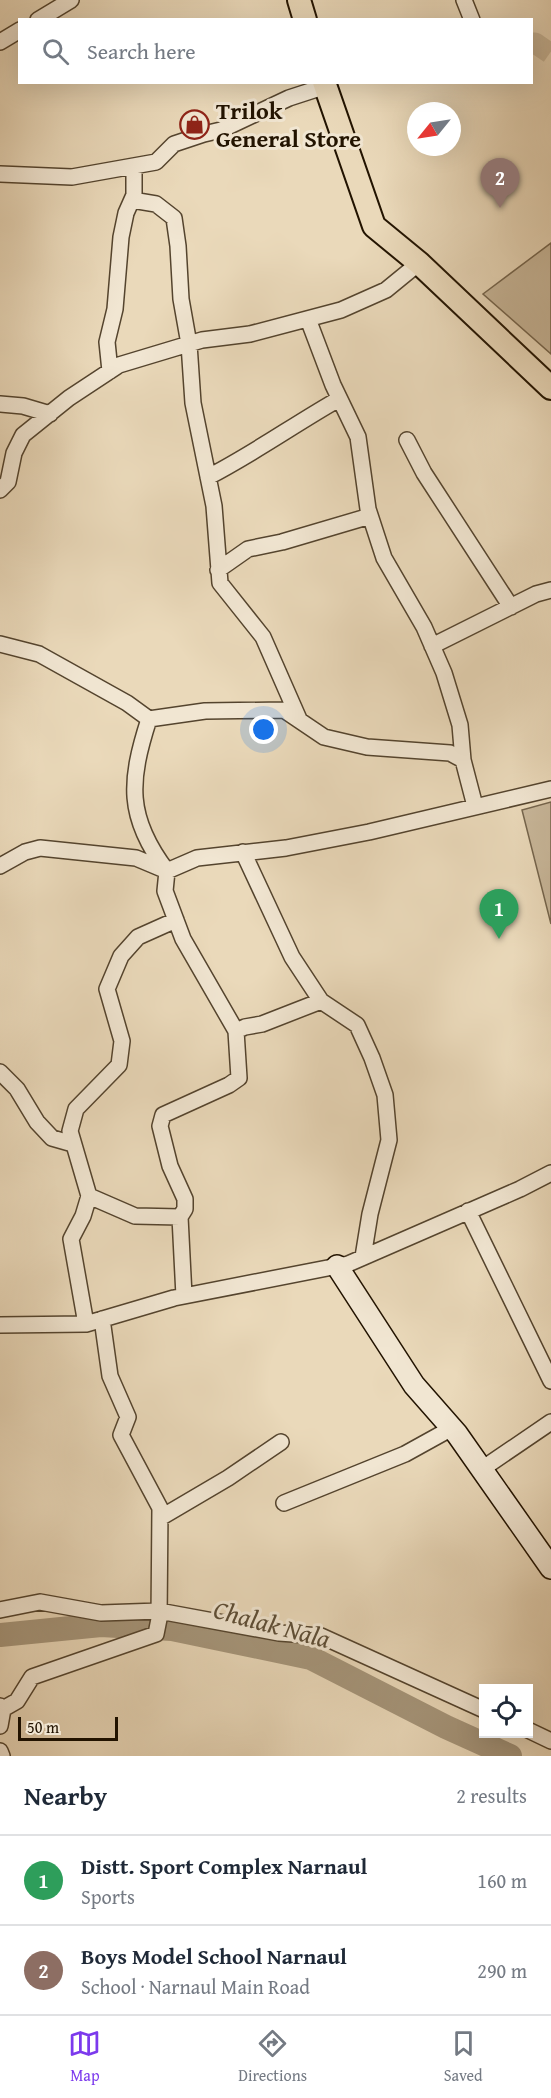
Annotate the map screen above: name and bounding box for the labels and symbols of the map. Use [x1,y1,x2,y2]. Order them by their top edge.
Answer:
place label: Trilok General Store [216,93,361,156]
north arrow [407,102,461,156]
shop icon: Trilok General Store [179,109,211,141]
pin: 2 [480,158,520,208]
your location [249,715,278,744]
pin: 1 [480,890,518,939]
water label: Chalak Nala [209,1589,335,1658]
scale bar [18,1714,118,1742]

